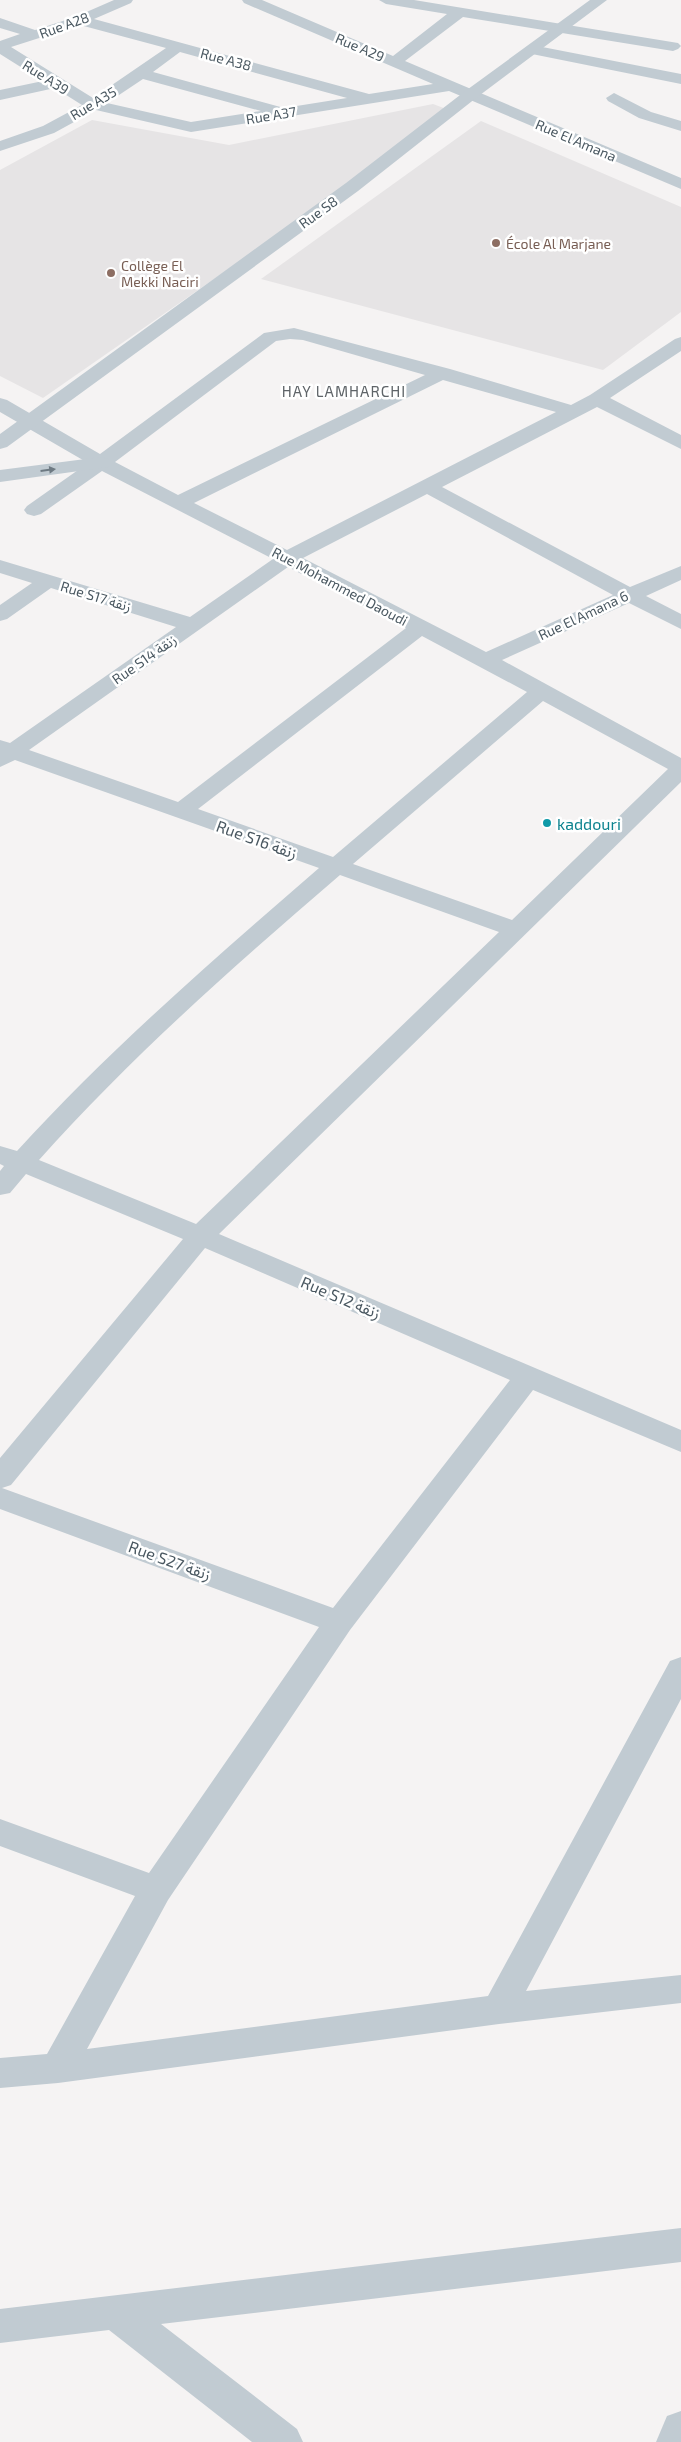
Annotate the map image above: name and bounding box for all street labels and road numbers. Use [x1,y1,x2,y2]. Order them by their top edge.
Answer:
street label: Rue A28 [37,8,91,42]
street label: Rue A29 [333,29,387,65]
street label: Rue A38 [199,44,253,74]
street label: Rue A39 [20,56,72,98]
street label: Rue A35 [67,83,119,123]
street label: Rue A37 [245,103,297,127]
street label: Rue El Amana [533,115,619,165]
street label: Rue S8 [295,192,341,232]
street label: Rue Mohammed Daoudi [269,543,411,629]
street label: Rue S17 زنقة [58,577,133,616]
street label: Rue El Amana 6 [535,587,631,643]
street label: Rue S14 زنقة [109,631,180,688]
street label: Rue S16 زنقة [214,816,300,863]
street label: Rue S12 زنقة [298,1272,384,1323]
street label: Rue S27 زنقة [126,1536,214,1585]

